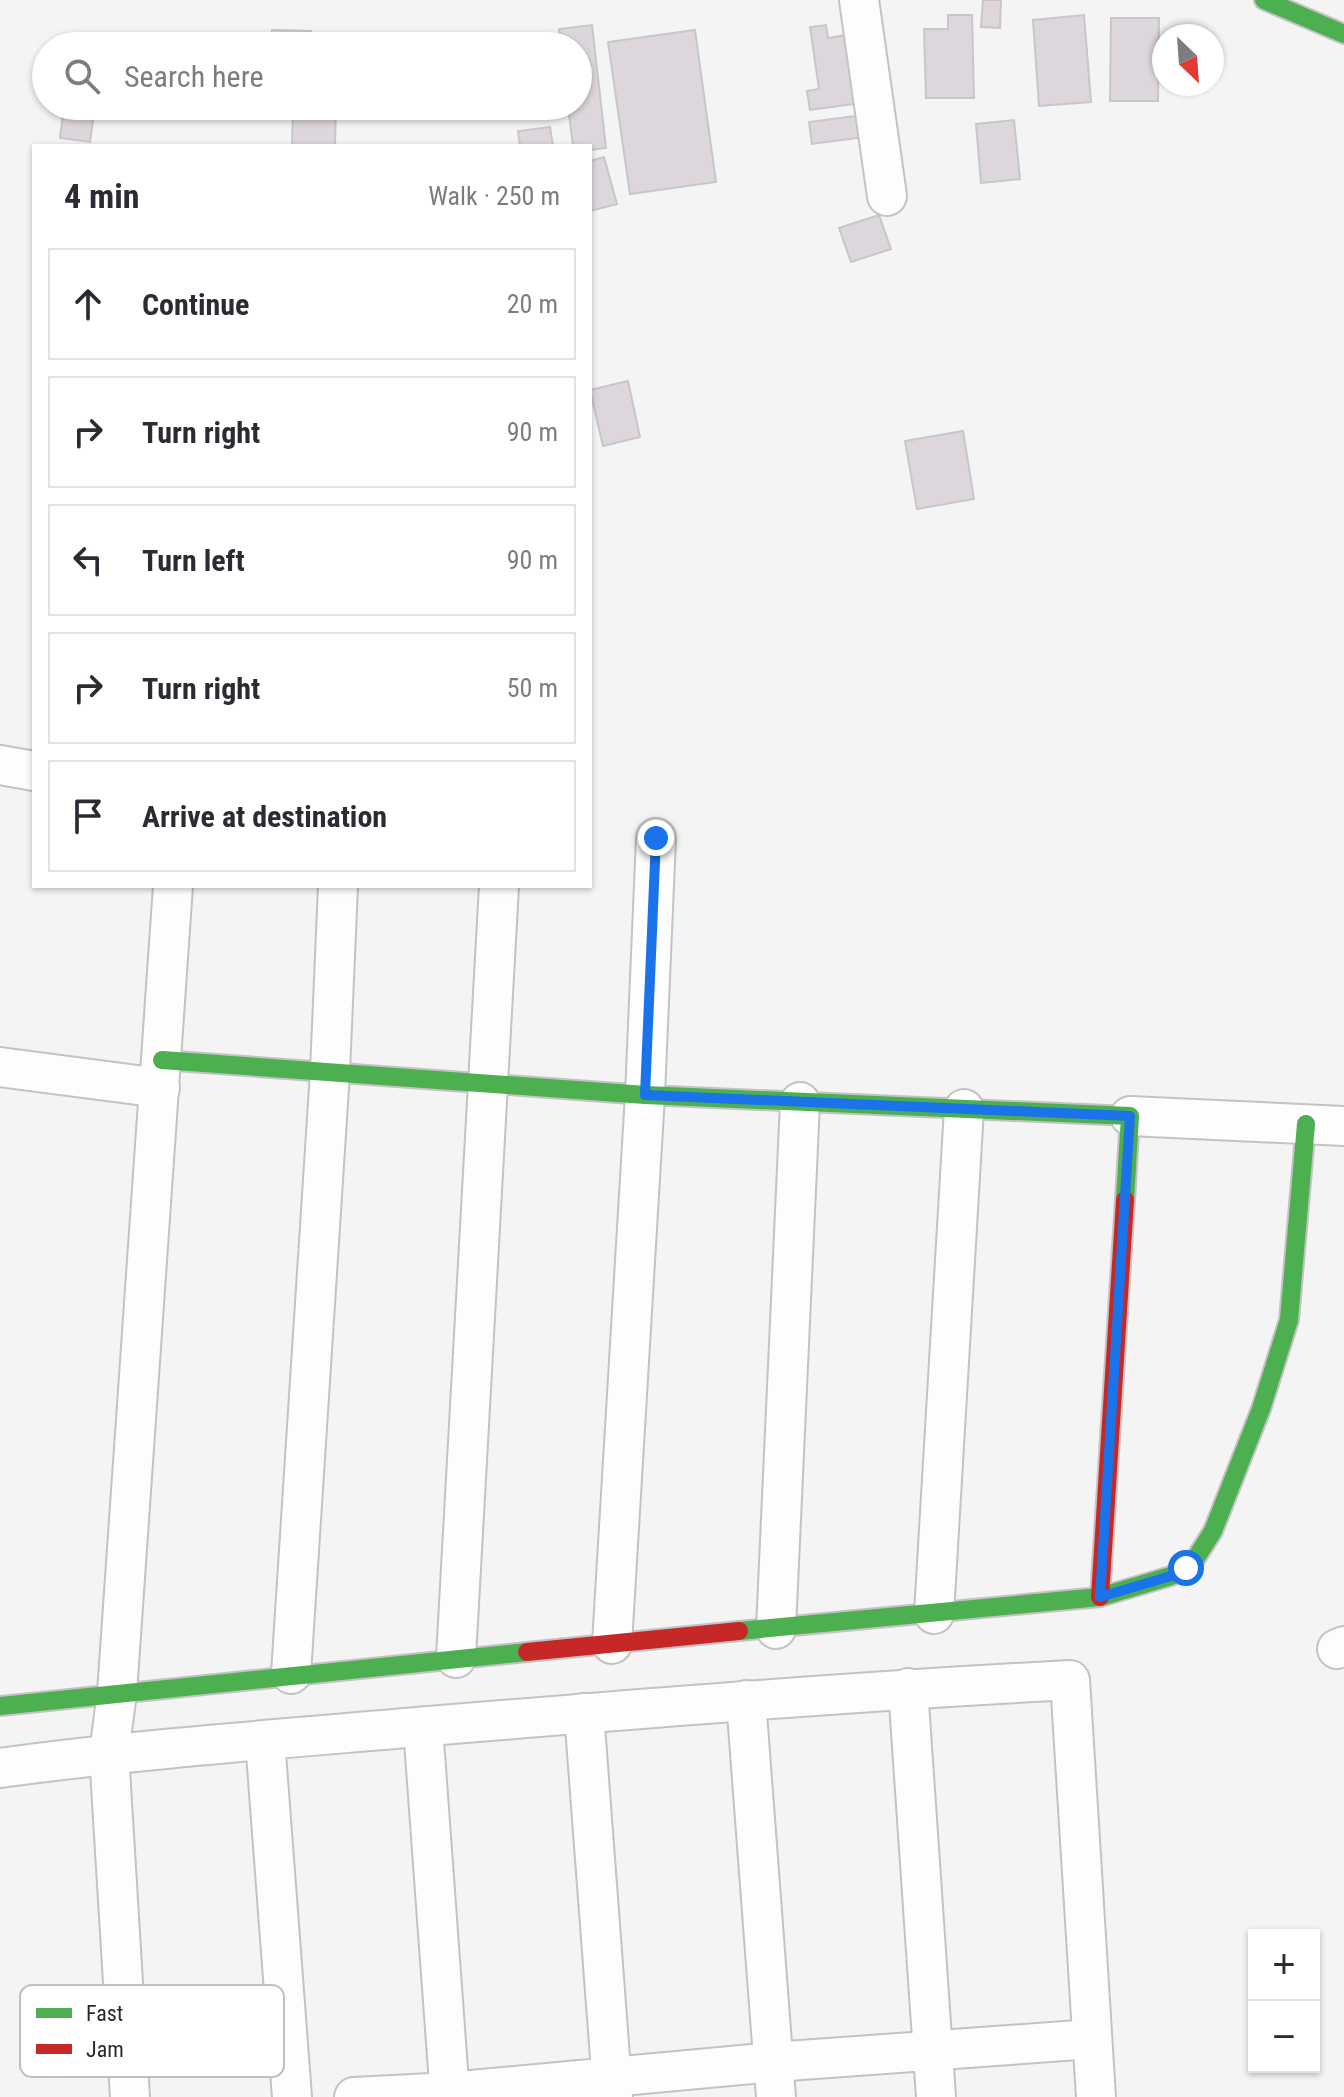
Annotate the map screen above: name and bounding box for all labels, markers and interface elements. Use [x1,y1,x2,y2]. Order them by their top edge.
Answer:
north arrow [1152,24,1224,96]
search box [32,32,592,120]
icon: search [60,54,104,98]
text: Search here [124,59,264,94]
text: 4 min [64,176,140,216]
text: Walk · 250 m [428,181,560,211]
icon: ahead [66,282,110,326]
text: Continue [142,287,249,322]
text: 20 m [507,289,558,319]
icon: right [66,410,110,454]
text: Turn right [142,415,260,450]
text: 90 m [507,417,558,447]
icon: left [66,538,110,582]
text: Turn left [142,543,245,578]
text: 90 m [507,545,558,575]
icon: right [66,666,110,710]
text: Turn right [142,671,260,706]
text: 50 m [507,673,558,703]
icon: arrive [66,794,110,838]
text: Arrive at destination [142,799,387,834]
route end [638,820,674,856]
route start [1168,1550,1204,1586]
map controls [1248,1929,1320,2073]
button: + [1248,1929,1320,2001]
legend [20,1985,284,2077]
text: Fast [86,2001,123,2026]
button: − [1248,2001,1320,2073]
text: Jam [86,2037,124,2062]

